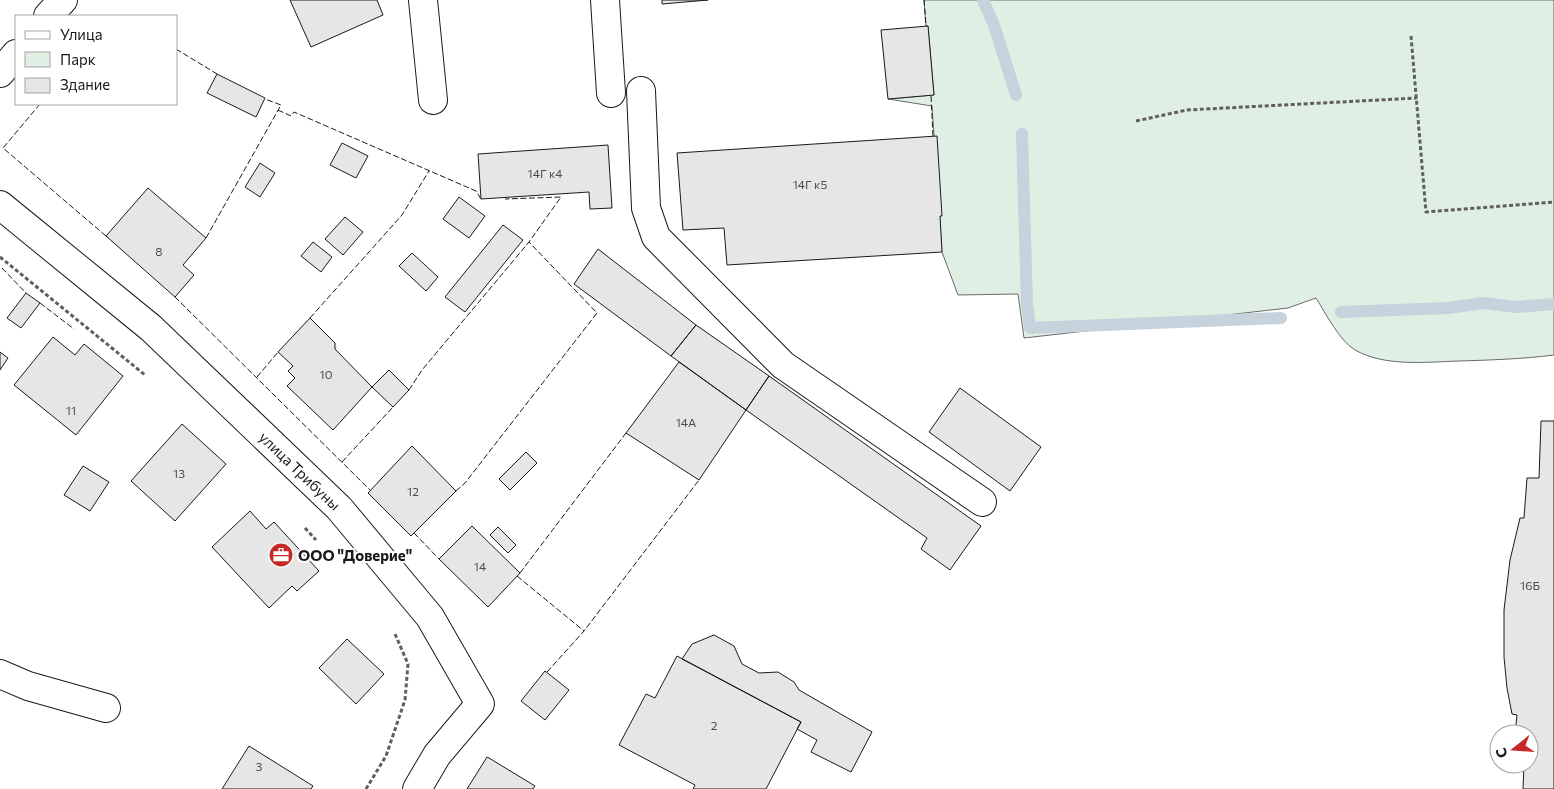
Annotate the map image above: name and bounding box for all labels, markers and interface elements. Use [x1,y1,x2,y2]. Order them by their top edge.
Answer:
legend [15,15,178,105]
text: Улица [60,25,102,43]
text: Парк [60,50,96,68]
text: Здание [60,75,110,93]
house number: 14Г к4 [528,166,562,180]
house number: 14Г к5 [793,177,827,191]
house number: 8 [155,244,163,258]
house number: 10 [320,367,333,381]
house number: 11 [66,403,76,417]
house number: 14А [676,415,696,429]
street label: улица Трибуны [256,428,344,514]
house number: 13 [173,466,185,480]
house number: 12 [407,484,419,498]
office icon: ООО "Доверие" [268,542,294,568]
place label: ООО "Доверие" [298,546,412,564]
house number: 14 [474,559,486,573]
house number: 16Б [1520,578,1540,592]
house number: 2 [711,718,718,732]
north arrow [1489,724,1539,774]
text: С [1492,746,1511,760]
house number: 3 [256,759,263,773]

